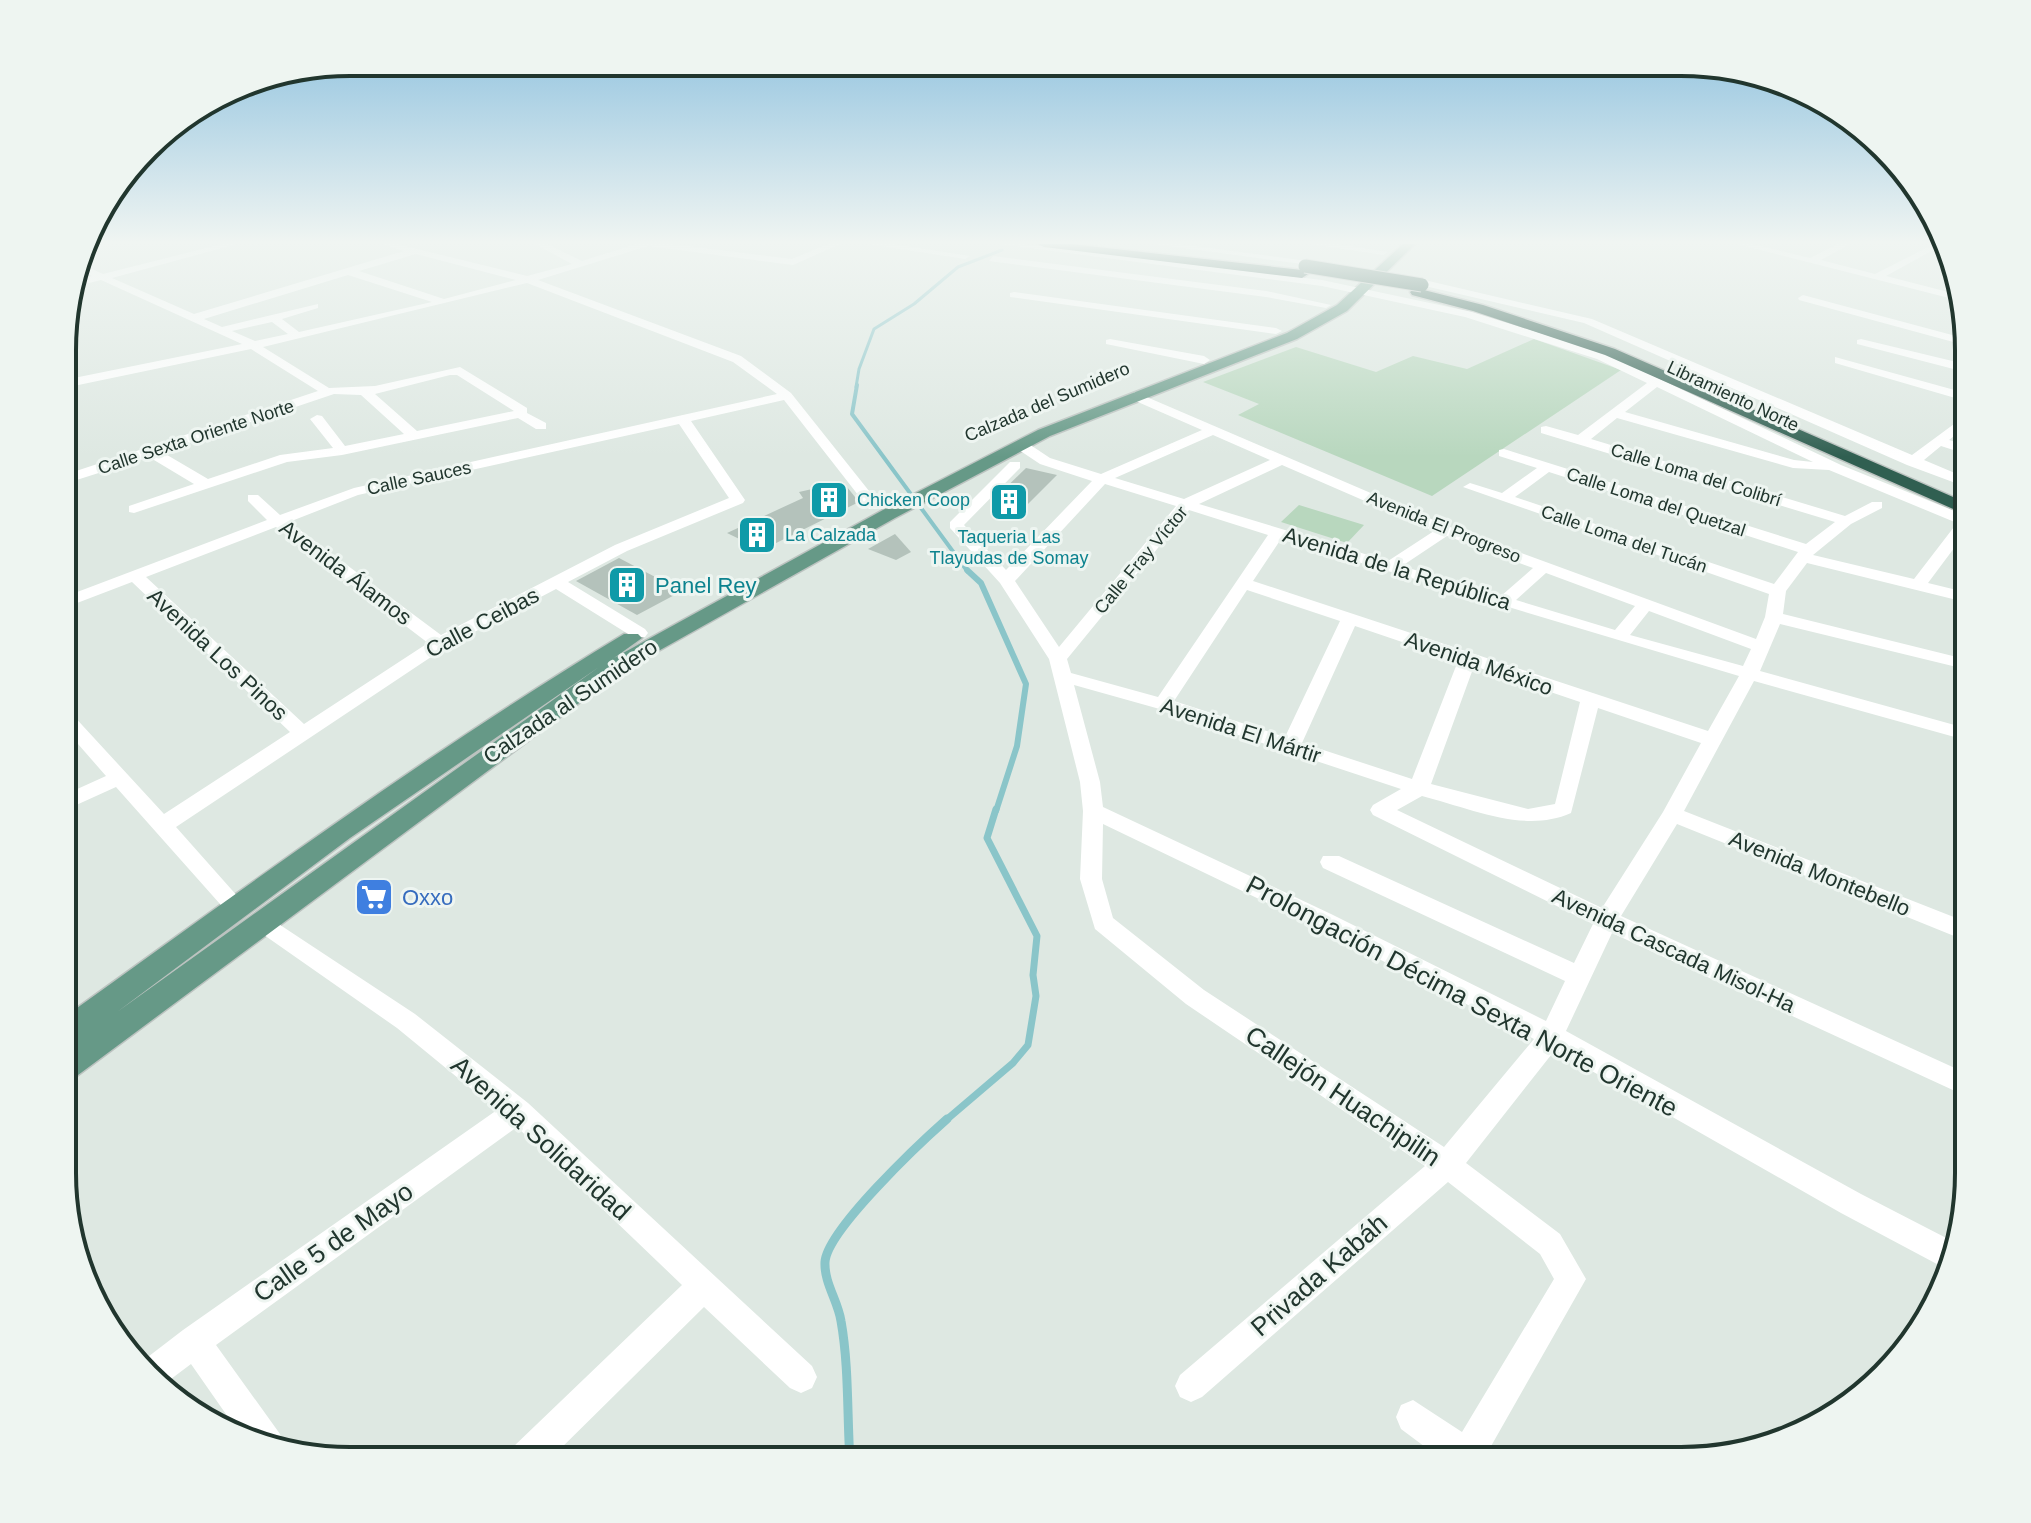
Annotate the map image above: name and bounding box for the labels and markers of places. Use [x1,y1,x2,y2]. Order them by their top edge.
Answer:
building icon: Chicken Coop [808,479,850,521]
building icon: Taqueria Las Tlayudas de Somay [988,481,1030,523]
place label: Chicken Coop [857,490,970,510]
building icon: La Calzada [736,514,778,556]
place label: La Calzada [785,525,877,545]
place label: Taqueria Las Tlayudas de Somay [929,527,1089,568]
building icon: Panel Rey [606,564,648,606]
place label: Panel Rey [655,573,757,598]
supermarket icon: Oxxo [353,876,395,918]
place label: Oxxo [402,885,453,910]

